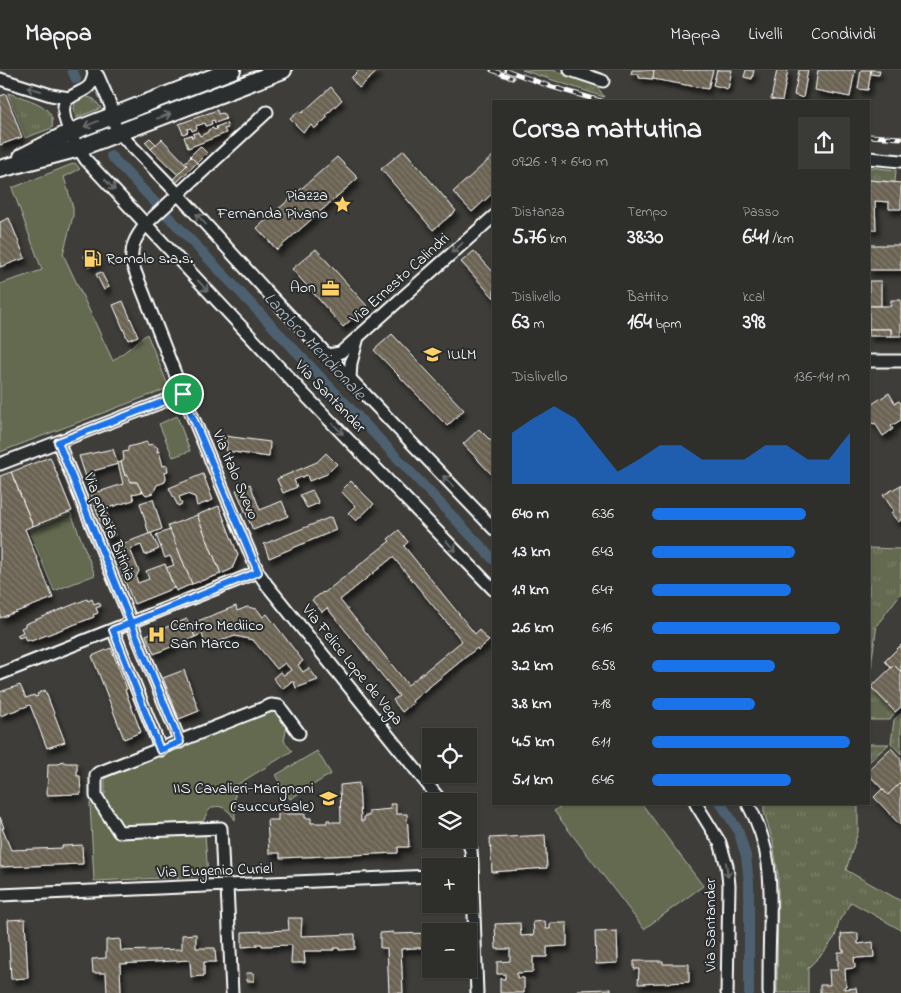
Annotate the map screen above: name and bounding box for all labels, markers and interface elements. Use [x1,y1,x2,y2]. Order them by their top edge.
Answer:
text: Mappa [25,17,92,52]
text: Mappa [670,22,720,48]
text: Livelli [748,22,783,48]
text: Condividi [811,22,876,48]
one-way arrow [26,84,42,94]
text: Corsa mattutina [512,110,702,151]
one-way arrow [155,111,171,120]
button: share [798,117,850,169]
one-way arrow [84,120,99,129]
text: 09:26 · 9 × 640 m [512,150,608,174]
one-way arrow [104,179,116,192]
place label: Piazza Fernanda Pivano [216,184,328,226]
place icon: Piazza Fernanda Pivano [332,195,352,215]
text: Distanza [512,202,565,223]
text: Tempo [627,202,667,223]
text: Passo [743,202,779,223]
one-way arrow [195,213,207,226]
text: 5.76 [512,223,546,253]
text: 38:30 [627,223,663,253]
text: 6:41 [743,223,769,253]
street label: Via Ernesto Calindri [344,227,455,331]
text: km [546,229,567,250]
text: /km [769,229,794,250]
one-way arrow [451,242,464,254]
place label: Romolo s.a.s. [106,247,193,271]
fuel station icon: Romolo s.a.s. [82,249,102,269]
place label: Aon [290,276,316,300]
office icon: Aon [320,278,340,298]
one-way arrow [197,279,209,292]
water label: Lambro Meridionale [257,287,372,408]
text: Dislivello [512,287,561,308]
text: Battito [627,287,668,308]
text: kcal [743,287,765,308]
text: 63 [512,308,530,338]
text: 164 [627,308,652,338]
text: 398 [743,308,766,338]
text: m [530,314,544,335]
text: bpm [652,314,681,335]
place label: IULM [447,343,477,367]
school or university icon: IULM [423,345,443,365]
street label: Via Santander [288,354,371,439]
text: Dislivello [512,365,568,389]
text: 136–141 m [793,365,850,389]
pin [162,373,204,415]
icon: arrive [169,380,197,408]
one-way arrow [332,423,344,436]
street label: Via Italo Svevo [205,426,265,524]
street label: Via privata Bitinia [76,468,142,585]
one-way arrow [442,475,454,487]
text: 640 m [512,502,549,526]
text: 6:36 [592,502,614,526]
one-way arrow [445,540,457,553]
text: 1.3 km [512,540,550,564]
text: 6:43 [592,540,614,564]
text: 1.9 km [512,578,549,602]
text: 6:47 [592,578,614,602]
street label: Via Felice Lope de Vega [295,598,409,731]
place label: Centro Mediico San Marco [170,614,264,656]
text: 2.6 km [512,616,554,640]
text: 6:16 [592,616,613,640]
hospital icon: Centro Mediico San Marco [146,625,166,645]
text: 3.2 km [512,654,553,678]
text: 6:58 [592,654,616,678]
text: 3.8 km [512,692,551,716]
text: 7:18 [592,692,611,716]
map controls [422,728,477,978]
button: locate [422,728,477,783]
text: 4.5 km [512,730,554,754]
text: 6:11 [592,730,611,754]
text: 5.1 km [512,768,553,792]
text: 6:46 [592,768,614,792]
place label: IIS Cavalieri-Marignoni (succursale) [173,777,314,819]
school or university icon: IIS Cavalieri-Marignoni (succursale) [318,788,338,808]
button: layers [422,793,477,848]
street label: Via Eugenio Curiel [156,857,274,885]
button: + [422,858,477,913]
one-way arrow [722,862,732,878]
street label: Via Santander [699,878,723,973]
button: − [422,923,477,978]

